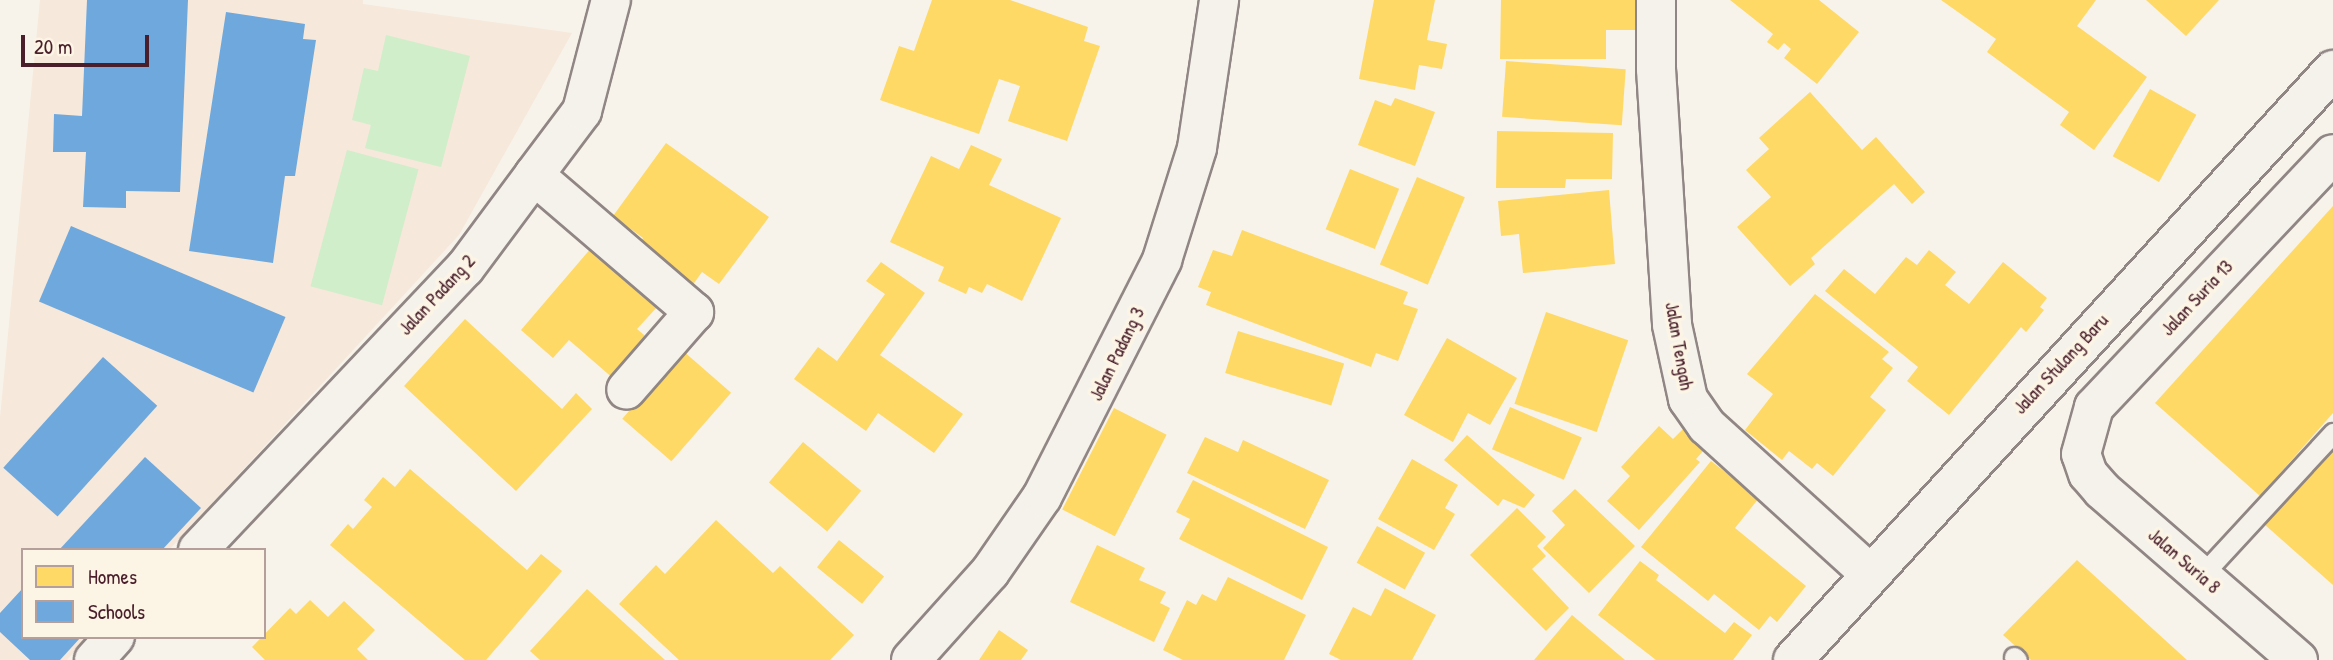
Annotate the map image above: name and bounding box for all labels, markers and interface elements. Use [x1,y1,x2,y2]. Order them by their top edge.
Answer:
scale bar [24,21,152,65]
text: 20 m [34,32,72,61]
street label: Jalan Padang 2 [394,250,480,340]
street label: Jalan Suria 13 [2156,255,2238,341]
street label: Jalan Tengah [1660,300,1698,392]
street label: Jalan Padang 3 [1085,303,1149,405]
street label: Jalan Stulang Baru [2009,309,2113,419]
street label: Jalan Suria 8 [2143,524,2225,598]
legend [21,548,266,639]
text: Homes [88,562,137,591]
text: Schools [88,597,145,626]

